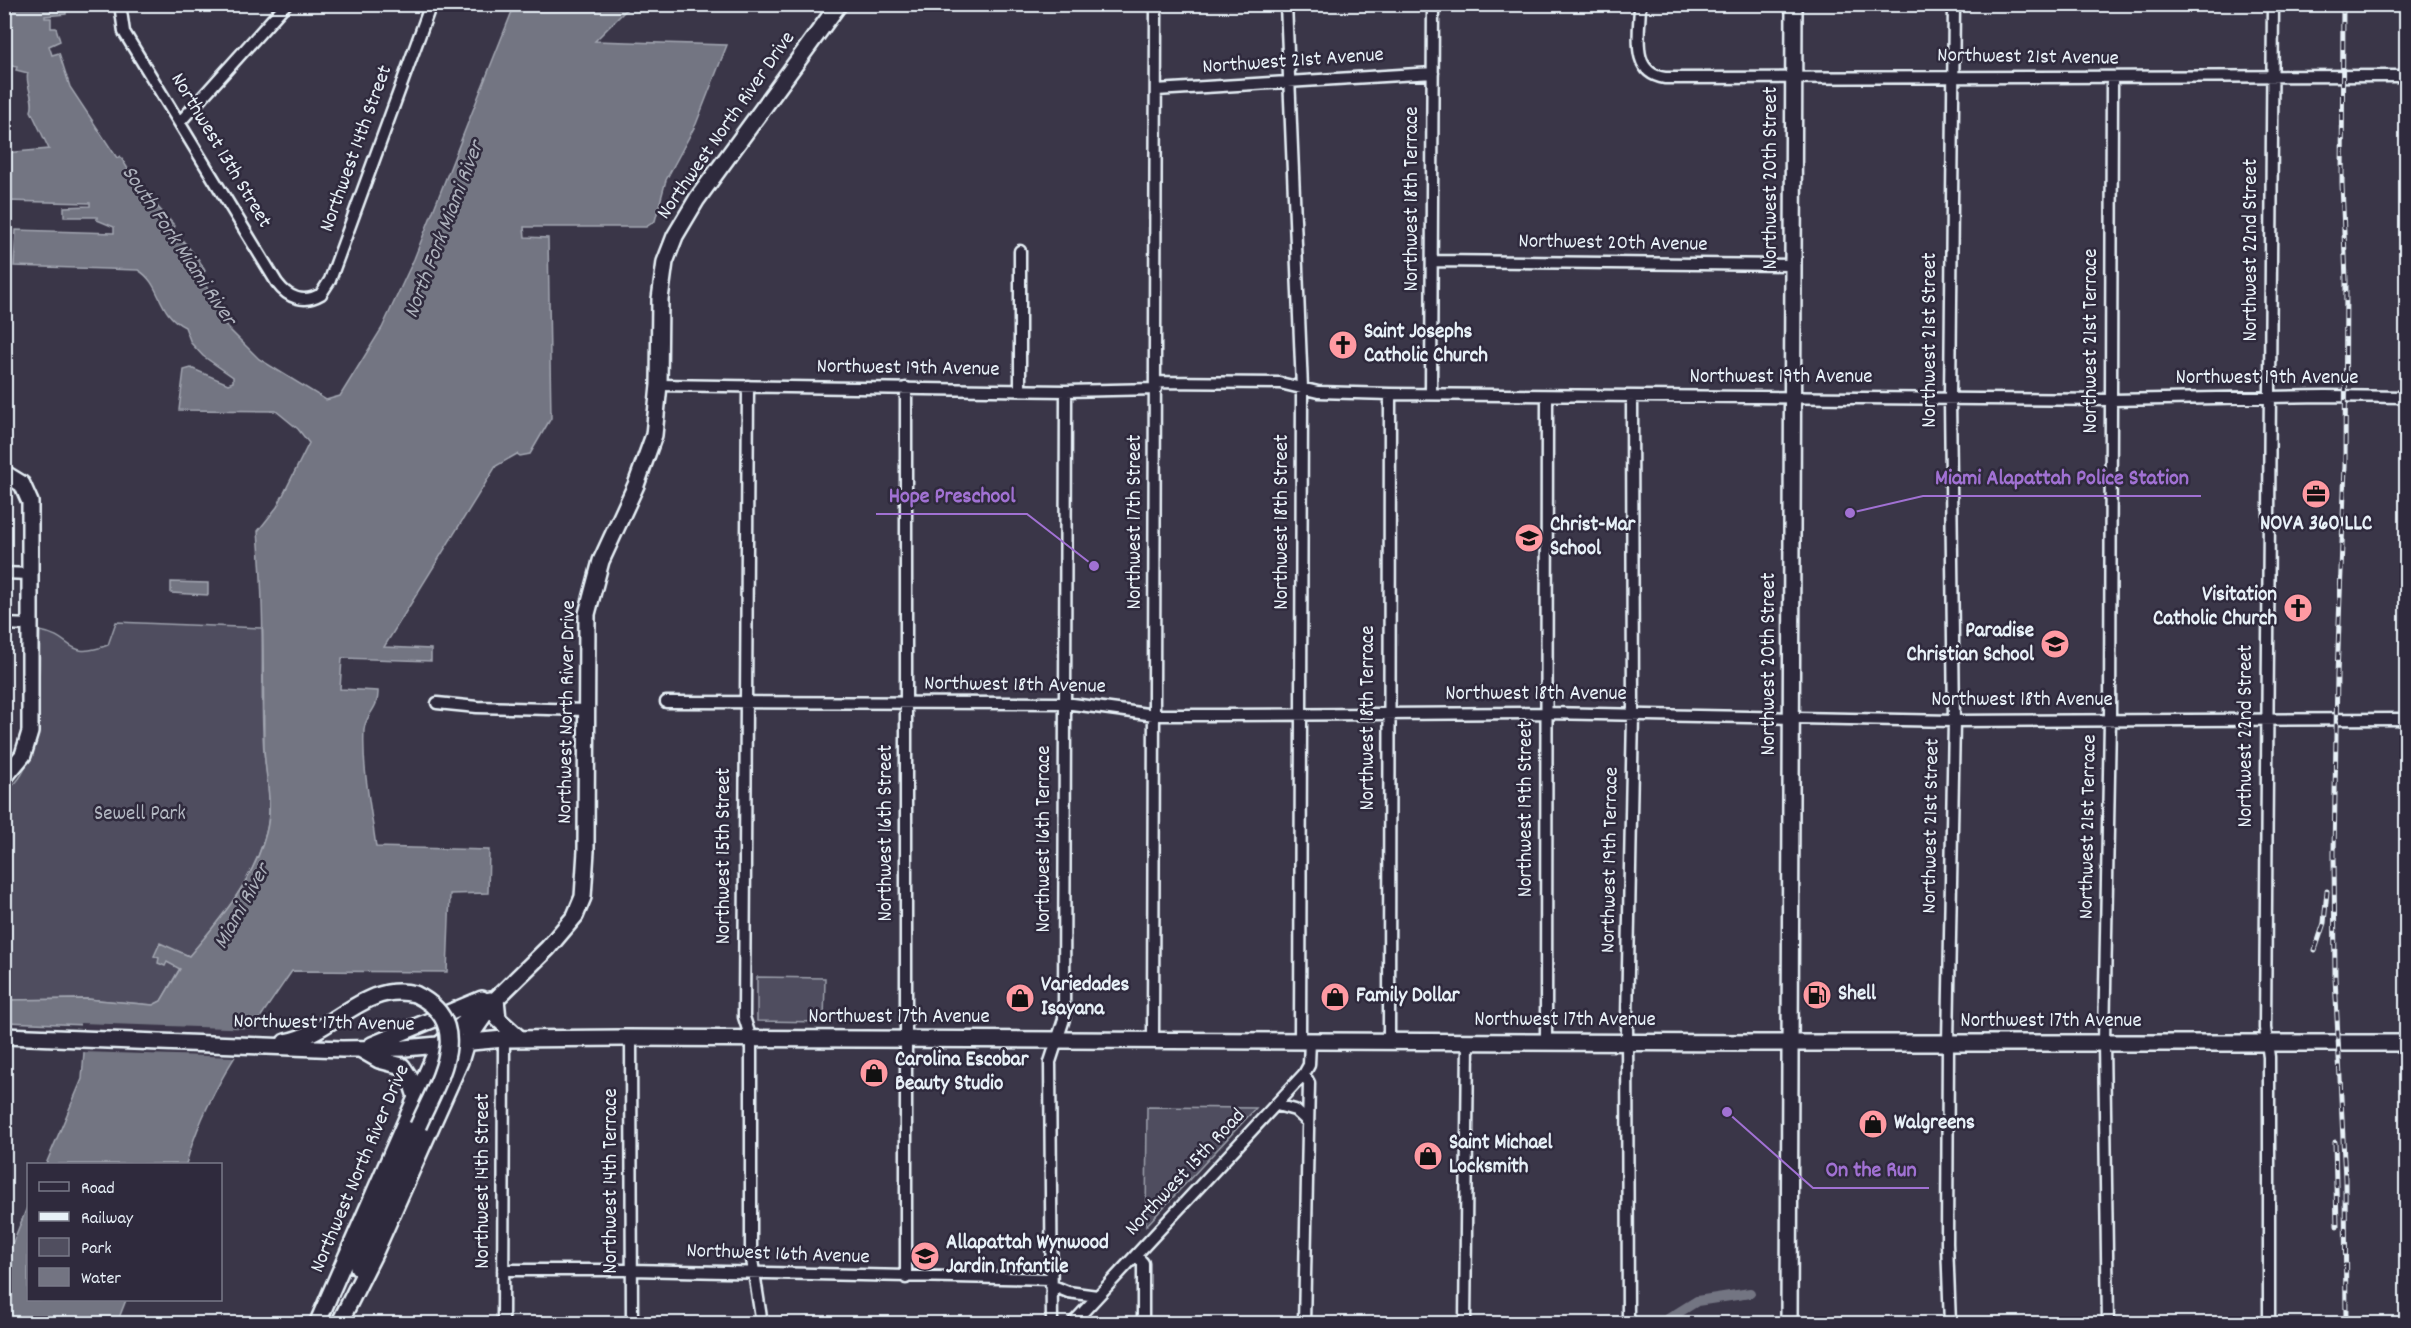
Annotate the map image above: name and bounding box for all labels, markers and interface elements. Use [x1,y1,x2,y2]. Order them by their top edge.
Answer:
street label: Northwest North River Drive [651,26,803,226]
street label: Northwest 21st Avenue [1201,41,1385,83]
street label: Northwest 21st Avenue [1937,41,2119,75]
street label: Northwest 14th Street [313,61,401,237]
street label: Northwest 13th Street [162,68,278,234]
street label: Northwest 20th Street [1757,86,1787,269]
street label: Northwest 18th Terrace [1398,107,1428,292]
water label: North Fork Miami River [397,134,494,323]
street label: Northwest 22nd Street [2237,158,2267,341]
water label: South Fork Miami River [113,160,245,335]
street label: Northwest 20th Avenue [1518,227,1708,261]
street label: Northwest 21st Terrace [2077,249,2107,433]
street label: Northwest 21st Street [1916,252,1946,428]
place label: Saint Josephs Catholic Church [1364,318,1488,372]
church icon: Saint Josephs Catholic Church [1327,329,1359,361]
street label: Northwest 19th Avenue [816,352,1000,386]
street label: Northwest 19th Avenue [1690,363,1872,393]
street label: Northwest 19th Avenue [2176,364,2358,394]
street label: Northwest 17th Street [1121,434,1151,609]
street label: Northwest 18th Street [1268,434,1298,610]
callout: Miami Alapattah Police Station [1923,456,2201,496]
text: Miami Alapattah Police Station [1935,464,2189,495]
callout: Hope Preschool [876,474,1027,514]
office icon: NOVA 360 LLC [2300,478,2332,510]
text: Hope Preschool [889,482,1016,513]
place label: NOVA 360 LLC [2260,510,2373,540]
place label: Christ-Mar School [1550,511,1637,565]
school or university icon: Christ-Mar School [1513,522,1545,554]
street label: Northwest 20th Street [1755,572,1785,755]
place label: Visitation Catholic Church [2153,581,2277,635]
church icon: Visitation Catholic Church [2282,592,2314,624]
street label: Northwest North River Drive [551,600,585,824]
place label: Paradise Christian School [1907,617,2035,671]
street label: Northwest 18th Terrace [1354,626,1384,811]
school or university icon: Paradise Christian School [2039,628,2071,660]
street label: Northwest 22nd Street [2232,644,2262,827]
street label: Northwest 18th Avenue [924,669,1106,703]
street label: Northwest 18th Avenue [1445,680,1627,710]
street label: Northwest 18th Avenue [1931,686,2113,716]
street label: Northwest 19th Street [1512,721,1542,897]
street label: Northwest 21st Terrace [2072,734,2106,920]
street label: Northwest 21st Street [1915,738,1949,914]
street label: Northwest 16th Street [872,744,902,922]
street label: Northwest 16th Terrace [1030,746,1060,932]
street label: Northwest 15th Street [710,767,740,944]
street label: Northwest 19th Terrace [1594,767,1628,953]
park label: Sewell Park [94,800,186,830]
water label: Miami River [207,856,281,955]
place label: Variedades Isayana [1041,971,1130,1025]
fuel station icon: Shell [1801,979,1833,1011]
place label: Shell [1838,980,1877,1010]
shop icon: Family Dollar [1319,981,1351,1013]
shop icon: Variedades Isayana [1004,982,1036,1014]
place label: Family Dollar [1356,982,1461,1012]
street label: Northwest 17th Avenue [808,1003,990,1033]
street label: Northwest 17th Avenue [1474,1006,1656,1036]
street label: Northwest 17th Avenue [233,1007,415,1041]
street label: Northwest 17th Avenue [1960,1007,2142,1037]
place label: Carolina Escobar Beauty Studio [895,1046,1030,1100]
shop icon: Carolina Escobar Beauty Studio [858,1057,890,1089]
street label: Northwest North River Drive [303,1060,419,1278]
street label: Northwest 14th Terrace [597,1088,627,1274]
street label: Northwest 14th Street [469,1093,499,1269]
street label: Northwest 15th Road [1119,1103,1253,1243]
shop icon: Walgreens [1857,1108,1889,1140]
place label: Walgreens [1894,1109,1975,1139]
place label: Saint Michael Locksmith [1449,1129,1554,1183]
shop icon: Saint Michael Locksmith [1412,1140,1444,1172]
callout: On the Run [1813,1148,1929,1188]
text: On the Run [1825,1156,1917,1187]
legend [27,1163,222,1301]
text: Road [81,1177,115,1202]
text: Railway [81,1207,134,1232]
place label: Allapattah Wynwood Jardin Infantile [946,1229,1109,1283]
text: Park [81,1237,112,1262]
street label: Northwest 16th Avenue [686,1237,870,1273]
school or university icon: Allapattah Wynwood Jardin Infantile [909,1240,941,1272]
text: Water [81,1267,121,1292]

